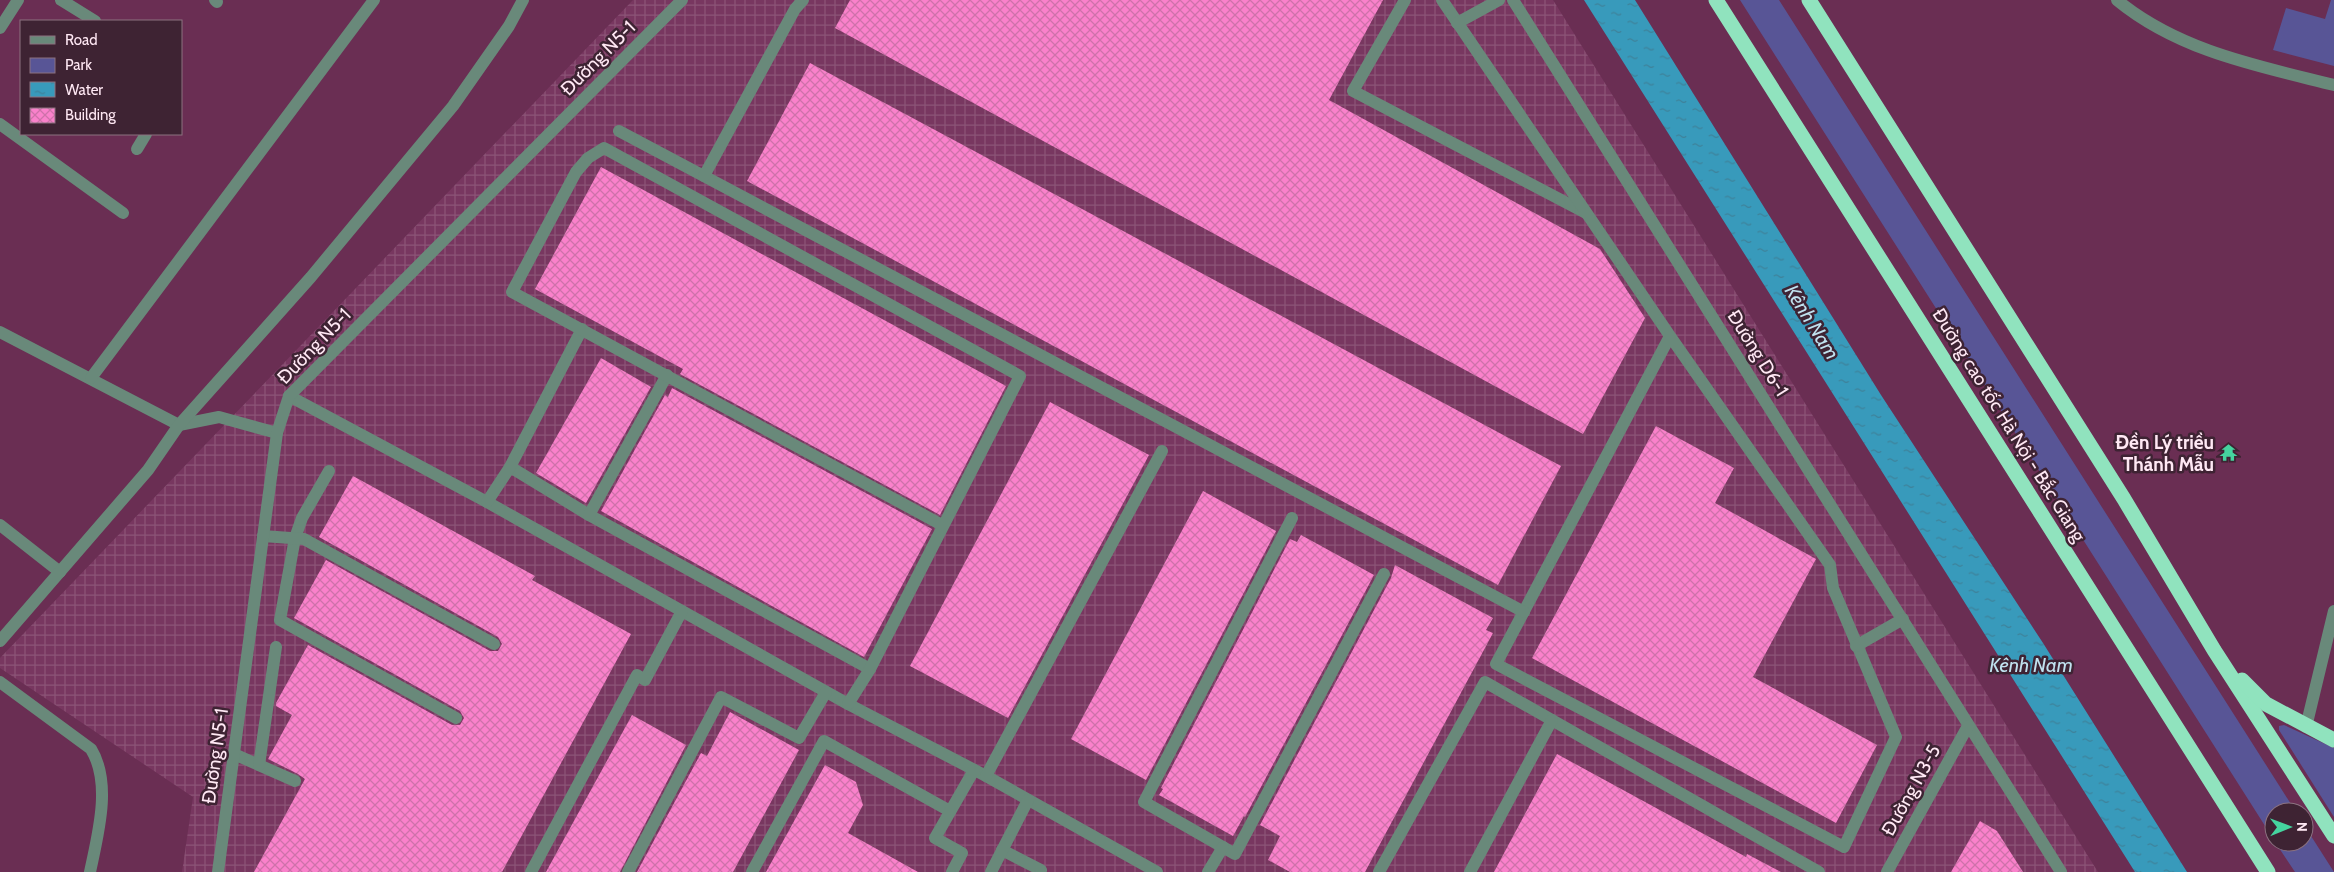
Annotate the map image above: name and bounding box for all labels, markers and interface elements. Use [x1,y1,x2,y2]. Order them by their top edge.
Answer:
street label: Đường N5-1 [556,16,640,100]
legend [20,20,182,135]
text: Road [65,31,98,49]
text: Park [65,56,92,74]
text: Water [65,81,103,99]
text: Building [65,106,116,124]
water label: Kênh Nam [1780,280,1844,364]
street label: Đường N5-1 [272,303,356,389]
street label: Đường cao tốc Hà Nội - Bắc Giang [1927,304,2091,546]
street label: Đường D6-1 [1722,306,1794,400]
place label: Đền Lý triều Thánh Mẫu [2115,431,2214,476]
temple icon: Đền Lý triều Thánh Mẫu [2218,443,2238,463]
water label: Kênh Nam [1989,653,2073,677]
street label: Đường N5-1 [197,707,233,805]
street label: Đường N3-5 [1877,740,1945,840]
north arrow [2264,802,2314,852]
text: N [2293,822,2311,832]

